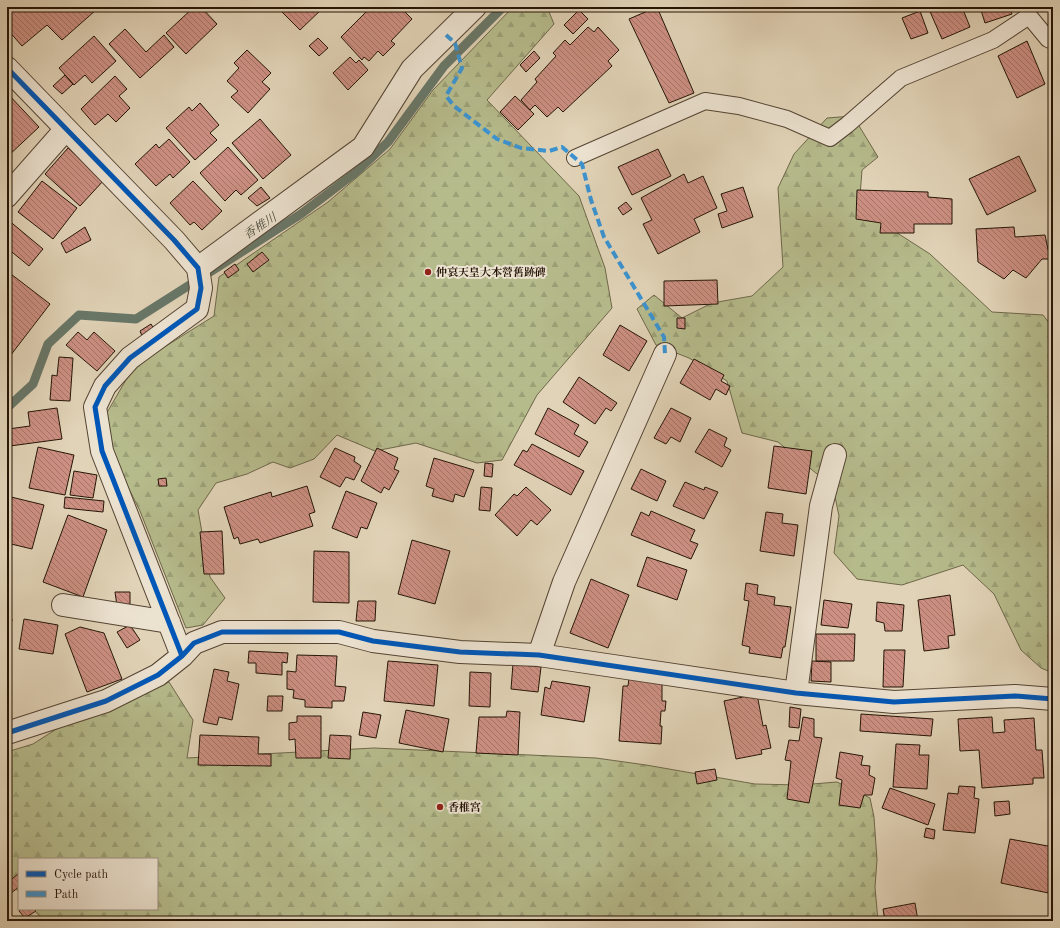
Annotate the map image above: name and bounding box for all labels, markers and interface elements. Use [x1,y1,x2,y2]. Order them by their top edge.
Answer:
water label: 香椎川 [241,209,281,242]
place label: 仲哀天皇大本營舊跡碑 [436,266,546,279]
marker: 仲哀天皇大本營舊跡碑 [423,267,433,277]
place label: 香椎宮 [448,801,481,814]
marker: 香椎宮 [435,802,445,812]
legend [18,858,158,910]
text: Cycle path [54,869,109,881]
text: Path [54,889,79,901]

